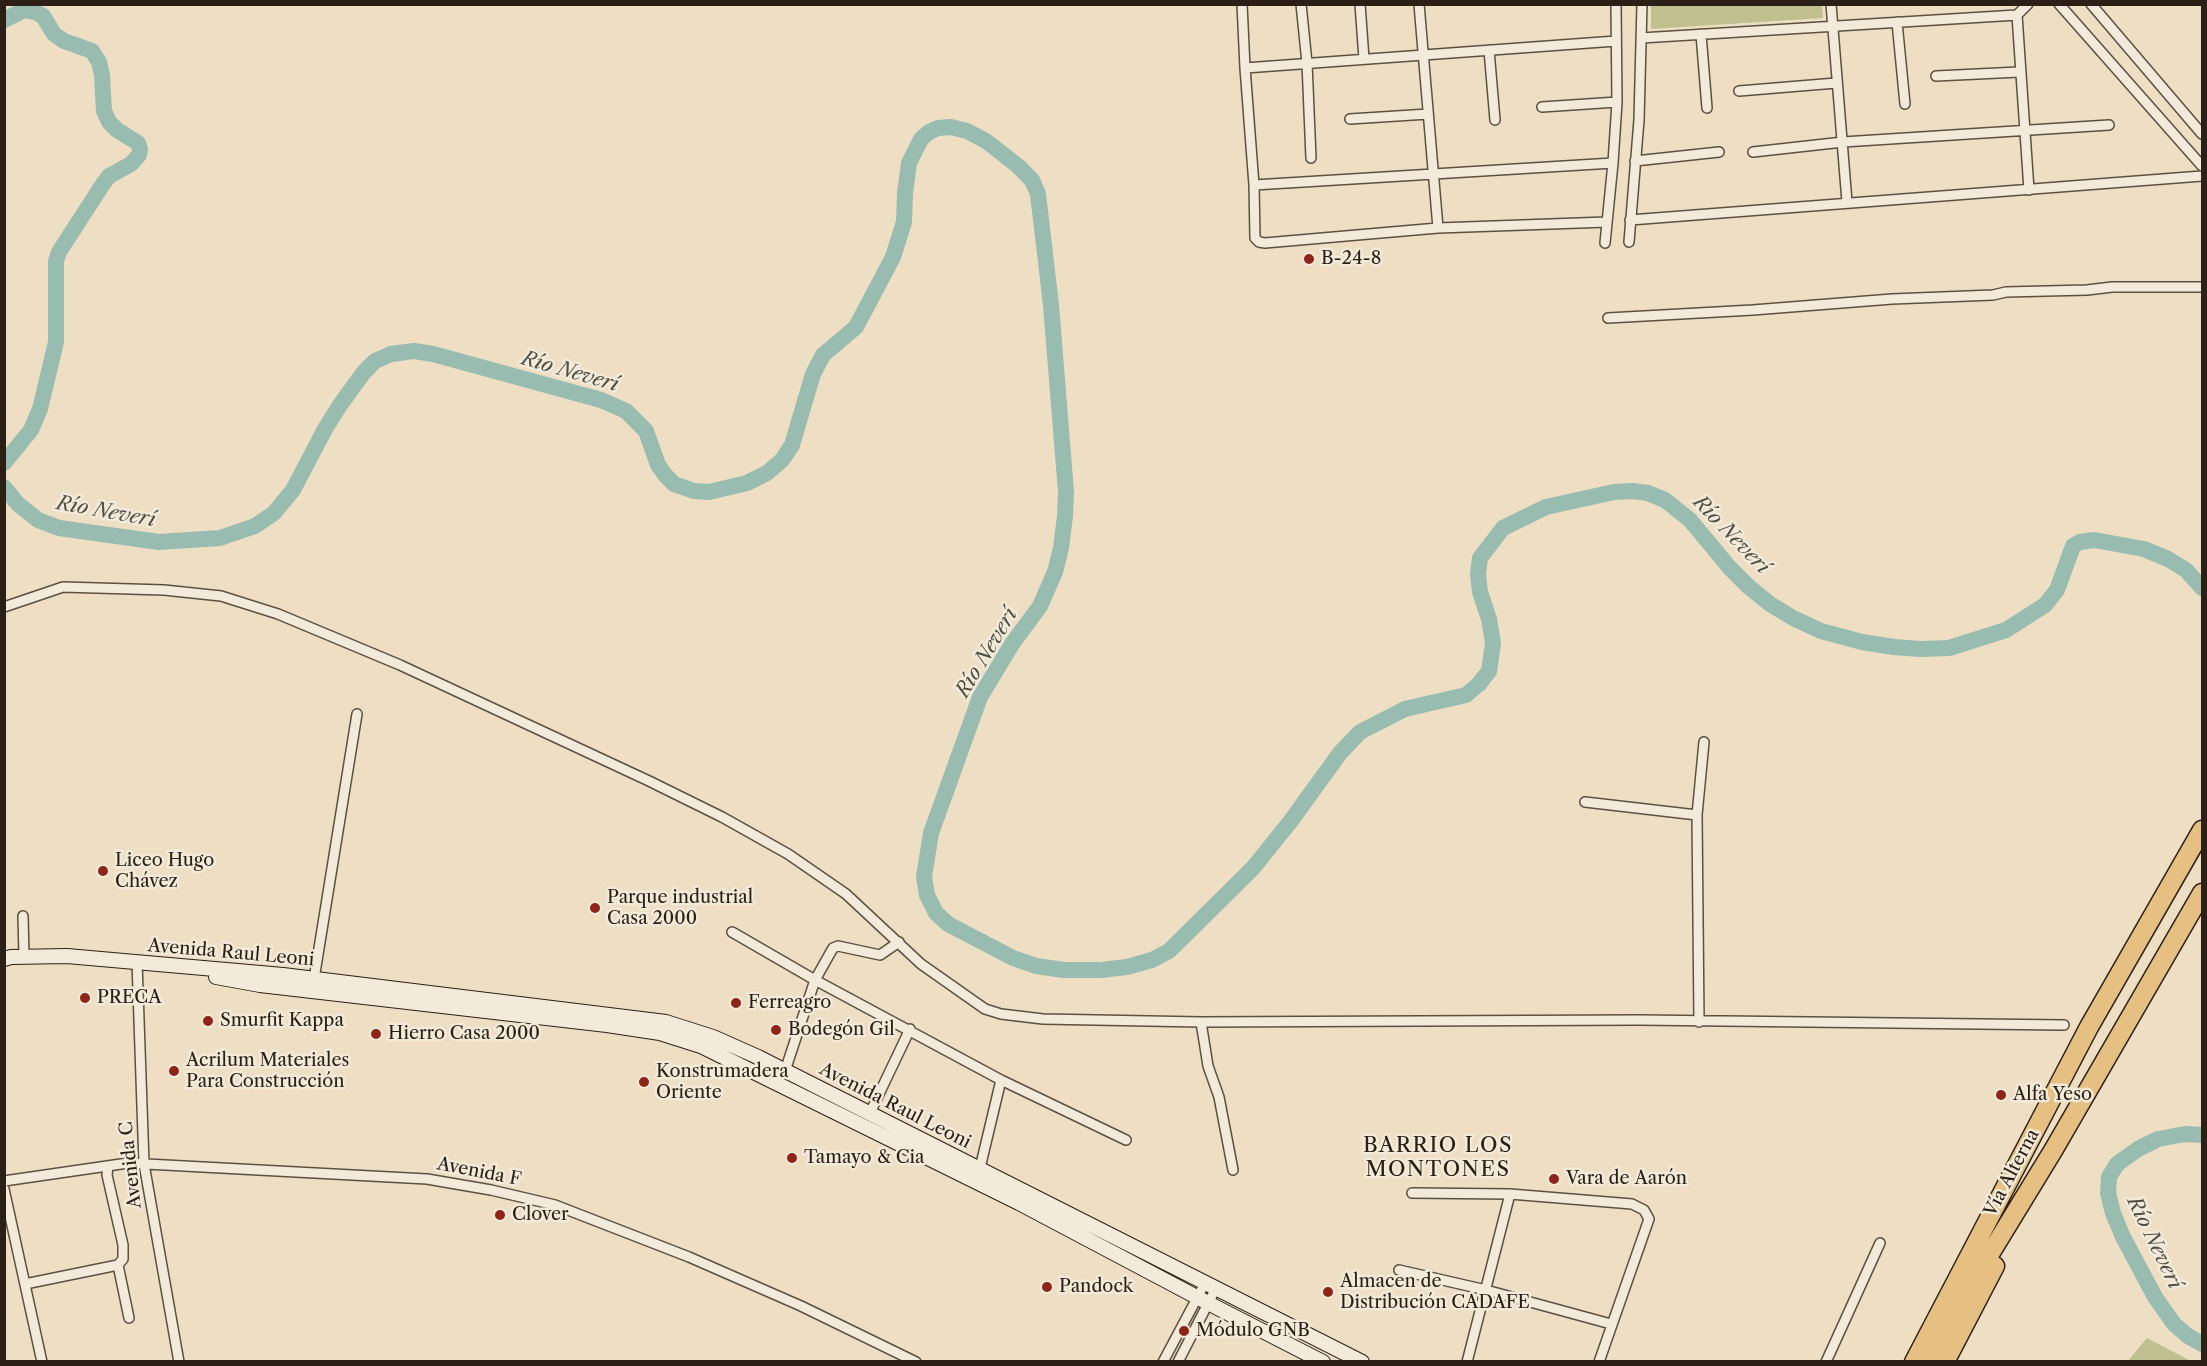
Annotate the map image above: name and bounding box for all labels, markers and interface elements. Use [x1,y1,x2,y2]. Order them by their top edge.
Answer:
place label: B-24-8 [1321,248,1381,270]
marker: B-24-8 [1302,252,1316,266]
water label: Río Neverí [519,347,621,397]
water label: Río Neverí [1688,491,1774,579]
water label: Río Neverí [55,492,157,532]
water label: Río Neverí [951,604,1023,702]
place label: Liceo Hugo Chávez [115,850,214,892]
marker: Liceo Hugo Chávez [96,864,110,878]
place label: Parque industrial Casa 2000 [607,887,753,930]
marker: Parque industrial Casa 2000 [588,901,602,915]
street label: Avenida Raul Leoni [147,935,315,971]
place label: PRECA [97,987,162,1009]
marker: PRECA [78,991,92,1005]
place label: Ferreagro [748,992,831,1014]
marker: Ferreagro [729,996,743,1010]
place label: Smurfit Kappa [220,1010,344,1032]
marker: Smurfit Kappa [201,1014,215,1028]
place label: Bodegón Gil [788,1019,894,1041]
place label: Hierro Casa 2000 [388,1023,540,1045]
marker: Bodegón Gil [769,1023,783,1037]
marker: Hierro Casa 2000 [369,1027,383,1041]
place label: Acrilum Materiales Para Construcción [186,1050,349,1092]
street label: Avenida Raul Leoni [816,1058,974,1154]
place label: Konstrumadera Oriente [656,1061,789,1104]
marker: Acrilum Materiales Para Construcción [167,1064,181,1078]
marker: Konstrumadera Oriente [637,1075,651,1089]
place label: Alfa Yeso [2013,1084,2092,1106]
marker: Alfa Yeso [1994,1088,2008,1102]
street label: Avenida C [116,1120,146,1210]
street label: Vía Alterna [1980,1126,2044,1220]
district label: BARRIO LOS MONTONES [1363,1133,1513,1183]
place label: Tamayo & Cia [804,1147,925,1169]
marker: Tamayo & Cia [785,1151,799,1165]
street label: Avenida F [435,1153,523,1191]
place label: Vara de Aarón [1566,1168,1687,1190]
marker: Vara de Aarón [1547,1172,1561,1186]
water label: Río Neverí [2121,1193,2187,1293]
place label: Clover [512,1204,569,1226]
marker: Clover [493,1208,507,1222]
place label: Almacen de Distribución CADAFE [1340,1271,1530,1314]
place label: Pandock [1059,1276,1133,1298]
marker: Pandock [1040,1280,1054,1294]
marker: Almacen de Distribución CADAFE [1321,1285,1335,1299]
place label: Módulo GNB [1196,1320,1310,1342]
marker: Módulo GNB [1177,1324,1191,1338]

